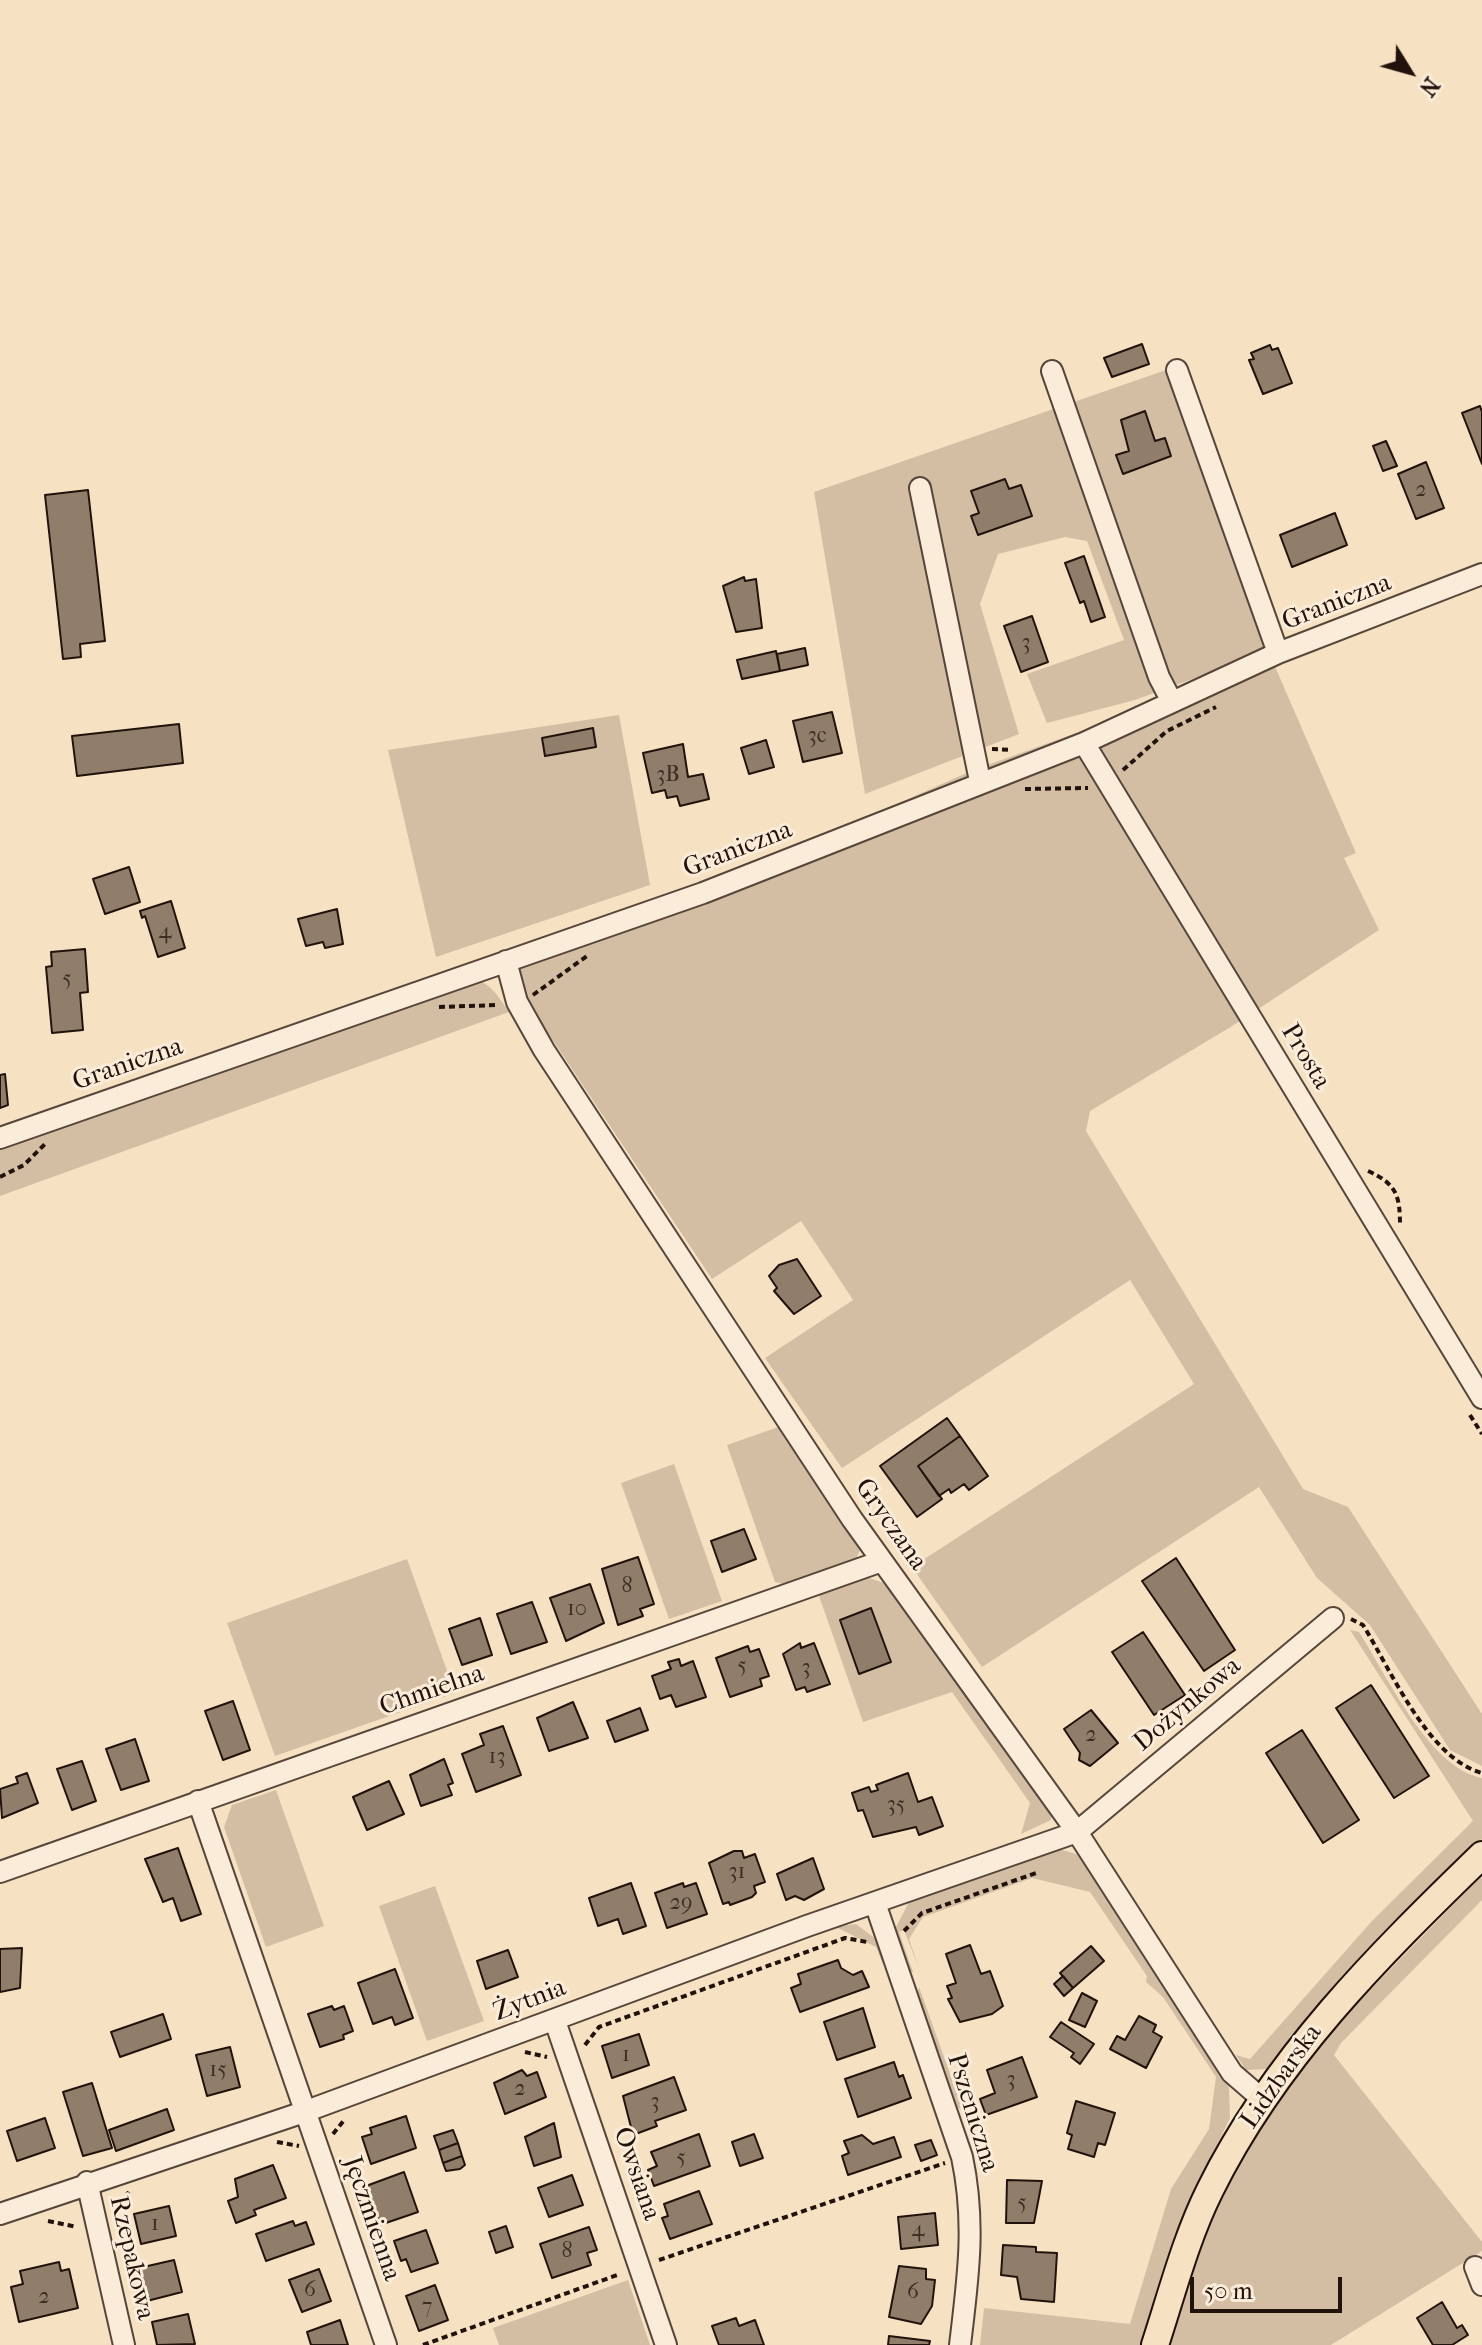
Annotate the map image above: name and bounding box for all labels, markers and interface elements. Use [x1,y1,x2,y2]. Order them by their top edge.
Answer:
north arrow [1370,32,1450,112]
text: N [1414,72,1445,101]
house number: 2 [1415,478,1427,504]
street label: Graniczna [1278,568,1396,638]
house number: 3 [1021,631,1031,657]
house number: 3c [808,724,826,750]
house number: 3B [656,763,680,789]
street label: Graniczna [679,815,797,885]
house number: 4 [159,920,171,946]
house number: 5 [62,967,72,993]
street label: Prosta [1273,1019,1337,1095]
street label: Graniczna [69,1032,187,1098]
street label: Gryczana [847,1473,933,1577]
house number: 8 [621,1574,633,1600]
house number: 10 [567,1597,587,1623]
street label: Dożynkowa [1128,1651,1248,1759]
house number: 5 [737,1654,747,1680]
house number: 3 [801,1656,811,1682]
street label: Chmielna [376,1659,488,1723]
house number: 2 [1085,1723,1097,1749]
house number: 13 [489,1745,505,1771]
house number: 35 [887,1793,905,1819]
house number: 31 [729,1860,745,1886]
house number: 29 [670,1891,692,1917]
street label: Żytnia [489,1973,571,2029]
street label: Lidzbarska [1235,2019,1329,2135]
house number: 1 [622,2043,630,2069]
street label: Pszeniczna [939,2050,1005,2176]
house number: 15 [209,2058,227,2084]
house number: 3 [1006,2068,1016,2094]
house number: 2 [514,2077,526,2103]
house number: 3 [650,2090,660,2116]
street label: Owsiana [606,2123,666,2225]
house number: 5 [676,2146,686,2172]
street label: Jęczmienna [335,2153,407,2285]
house number: 5 [1017,2191,1027,2217]
street label: Rzepakowa [102,2193,160,2323]
house number: 1 [151,2212,159,2238]
house number: 4 [912,2218,924,2244]
house number: 8 [561,2239,573,2265]
scale bar [1194,2261,1346,2311]
text: 50 m [1204,2277,1253,2305]
house number: 6 [304,2278,316,2304]
house number: 6 [907,2280,919,2306]
house number: 2 [38,2285,50,2311]
house number: 7 [422,2295,432,2321]

